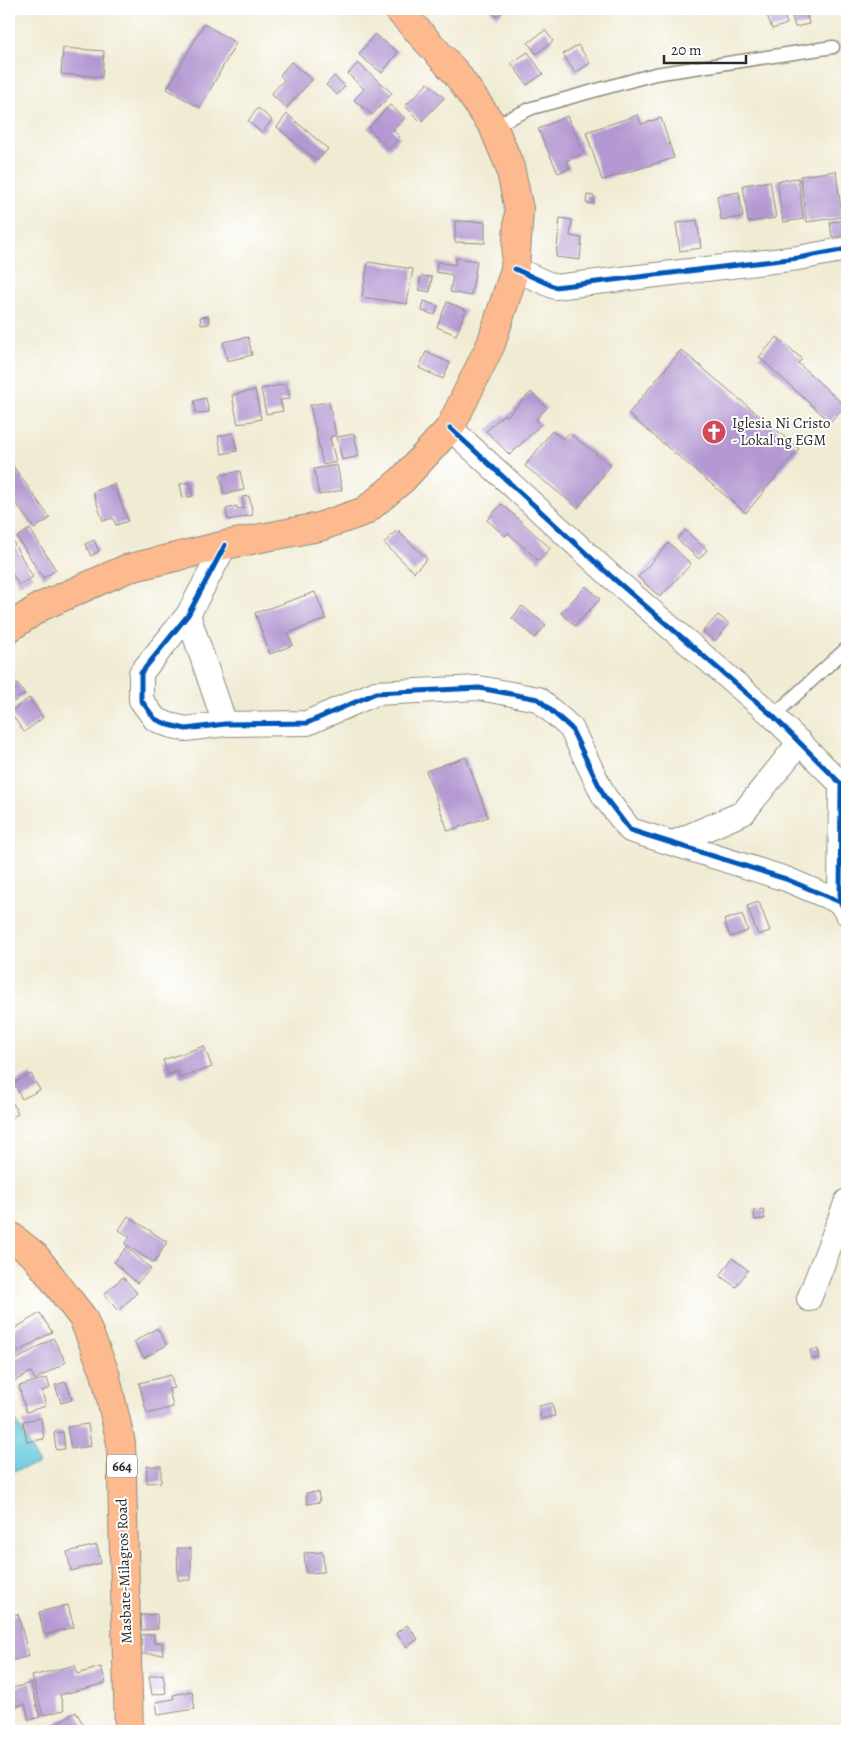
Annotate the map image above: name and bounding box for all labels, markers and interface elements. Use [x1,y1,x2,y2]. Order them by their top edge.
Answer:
scale bar [664,32,746,64]
text: 20 m [671,40,702,60]
place label: Iglesia Ni Cristo - Lokal ng EGM [732,413,831,450]
church icon: Iglesia Ni Cristo - Lokal ng EGM [701,419,727,445]
road number: 664 [107,1454,137,1478]
street label: Masbate-Milagros Road [111,1497,137,1644]

